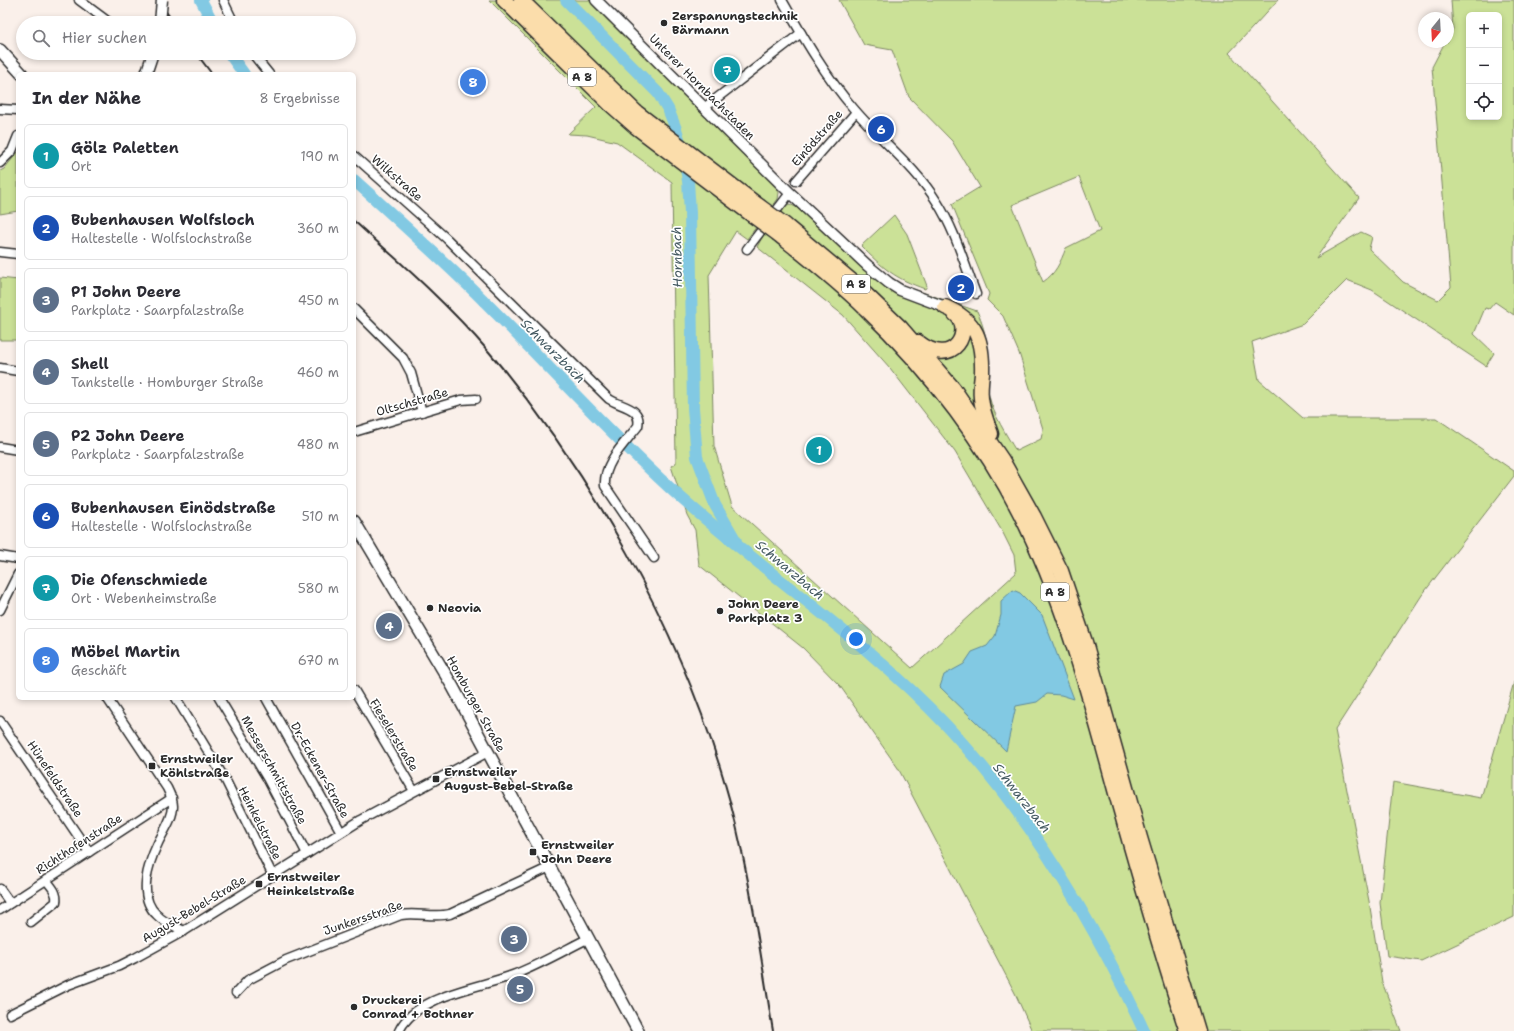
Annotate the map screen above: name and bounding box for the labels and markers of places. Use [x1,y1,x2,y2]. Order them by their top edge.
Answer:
place label: Zerspanungstechnik Bärmann [672,8,798,38]
marker: Zerspanungstechnik Bärmann [659,18,669,28]
pin: 7 [714,55,740,85]
pin: 8 [460,67,486,97]
pin: 6 [868,114,894,144]
pin: 2 [948,273,974,303]
pin: 1 [806,435,832,465]
place label: John Deere Parkplatz 3 [728,596,803,626]
place label: Neovia [438,600,482,616]
marker: Neovia [425,603,435,613]
marker: John Deere Parkplatz 3 [715,606,725,616]
pin: 4 [376,611,402,641]
place label: Ernstweiler Köhlstraße [160,751,234,781]
marker: Ernstweiler Köhlstraße [147,761,157,771]
place label: Ernstweiler August-Bebel-Straße [444,764,573,794]
marker: Ernstweiler August-Bebel-Straße [431,774,441,784]
place label: Ernstweiler John Deere [541,837,615,867]
marker: Ernstweiler John Deere [528,847,538,857]
place label: Ernstweiler Heinkelstraße [267,869,355,899]
marker: Ernstweiler Heinkelstraße [254,879,264,889]
pin: 3 [501,924,527,954]
pin: 5 [507,974,533,1004]
place label: Druckerei Conrad + Bothner [362,992,475,1022]
marker: Druckerei Conrad + Bothner [349,1002,359,1012]

